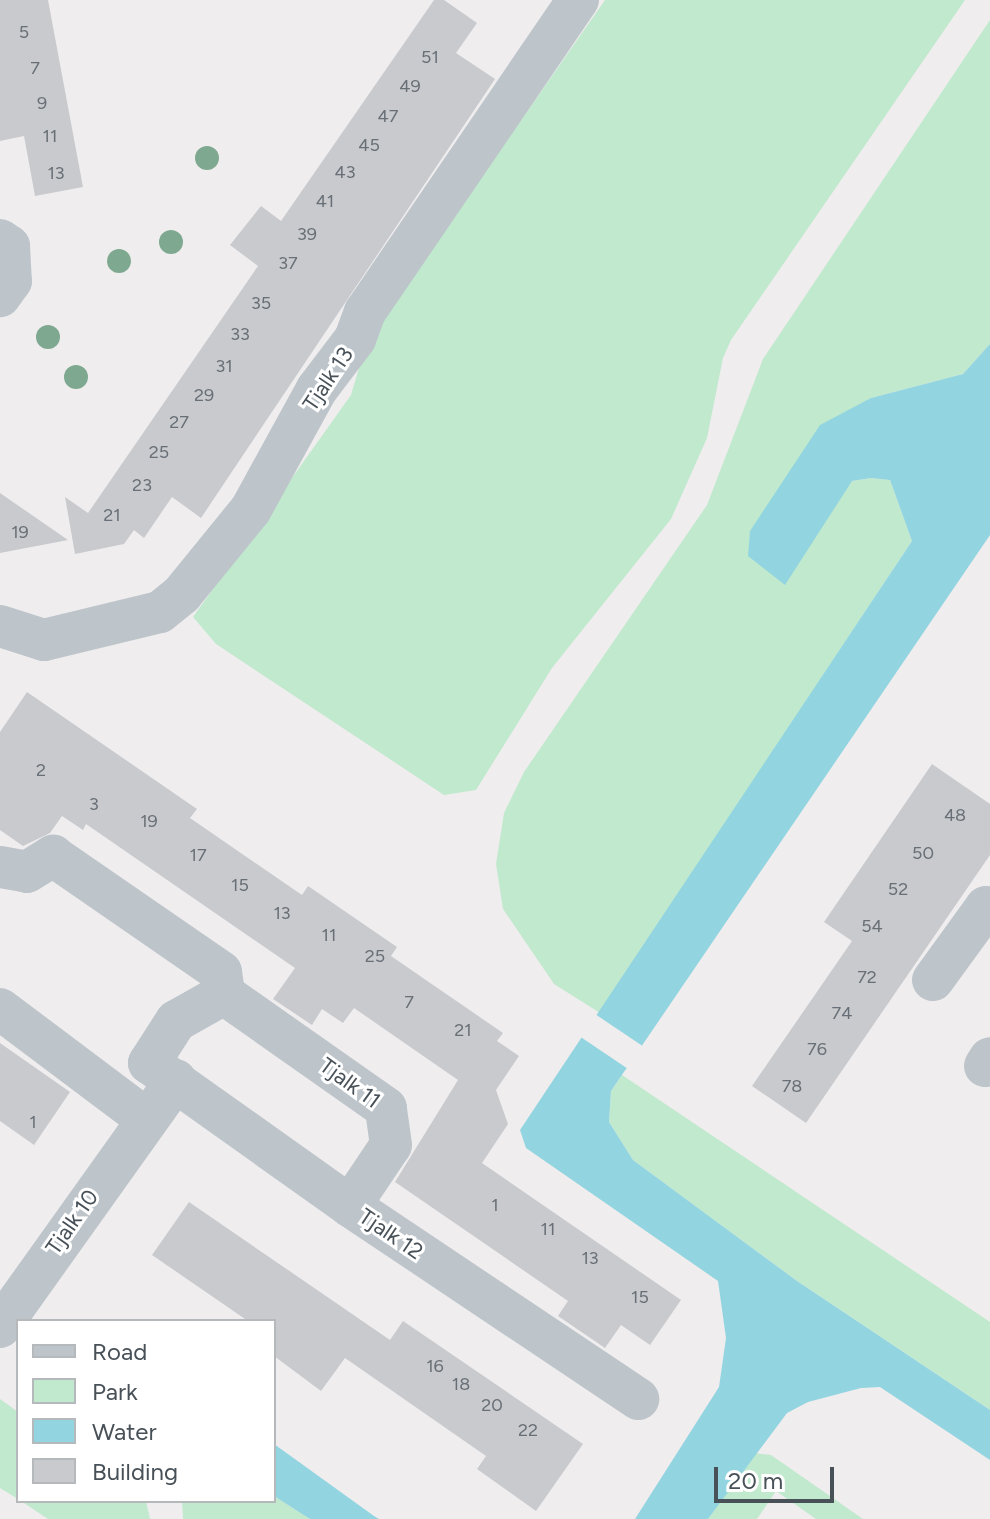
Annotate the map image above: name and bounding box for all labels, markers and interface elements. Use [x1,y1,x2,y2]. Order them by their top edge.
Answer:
house number: 5 [19,21,29,43]
house number: 51 [421,46,439,68]
house number: 7 [30,57,40,79]
house number: 49 [399,75,421,97]
house number: 9 [37,92,47,114]
house number: 47 [378,105,398,127]
house number: 11 [43,125,57,147]
house number: 45 [358,134,380,156]
house number: 43 [335,161,355,183]
house number: 13 [47,162,65,184]
house number: 41 [316,190,334,212]
house number: 39 [297,223,317,245]
house number: 37 [278,252,298,274]
house number: 35 [251,292,271,314]
house number: 33 [230,323,250,345]
street label: Tjalk 13 [297,342,359,416]
house number: 31 [215,355,233,377]
house number: 29 [194,384,214,406]
house number: 27 [169,411,189,433]
house number: 25 [149,441,169,463]
house number: 23 [132,474,152,496]
house number: 21 [103,504,121,526]
house number: 19 [11,521,29,543]
house number: 2 [36,759,46,781]
house number: 3 [89,793,99,815]
house number: 48 [944,804,966,826]
house number: 19 [140,810,158,832]
house number: 50 [912,842,934,864]
house number: 17 [189,844,207,866]
house number: 15 [231,874,249,896]
house number: 52 [888,878,908,900]
house number: 13 [273,902,291,924]
house number: 54 [861,915,883,937]
house number: 11 [322,924,336,946]
house number: 25 [365,945,385,967]
house number: 72 [857,966,877,988]
house number: 7 [404,991,414,1013]
house number: 74 [832,1002,852,1024]
house number: 21 [454,1019,472,1041]
house number: 76 [807,1038,827,1060]
street label: Tjalk 11 [315,1052,385,1114]
house number: 78 [782,1075,802,1097]
house number: 1 [29,1111,37,1133]
street label: Tjalk 10 [40,1184,104,1260]
house number: 1 [491,1194,499,1216]
street label: Tjalk 12 [354,1203,428,1265]
house number: 11 [541,1218,555,1240]
house number: 13 [581,1247,599,1269]
house number: 15 [631,1286,649,1308]
legend [16,1319,276,1503]
text: Road [92,1337,147,1366]
house number: 16 [426,1355,444,1377]
house number: 18 [452,1373,470,1395]
text: Park [92,1377,138,1406]
house number: 20 [481,1394,503,1416]
text: Water [92,1417,157,1446]
house number: 22 [518,1419,538,1441]
scale bar [718,1451,838,1501]
text: Building [92,1457,178,1486]
text: 20 m [728,1466,783,1495]

